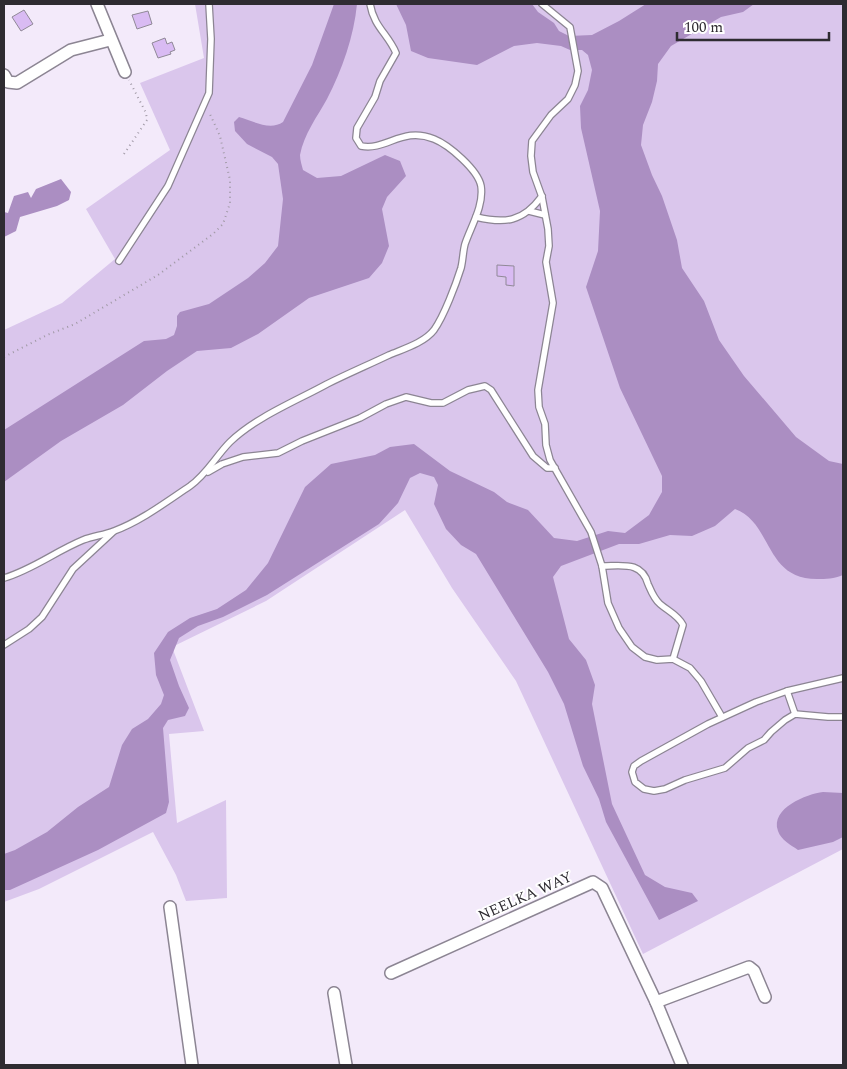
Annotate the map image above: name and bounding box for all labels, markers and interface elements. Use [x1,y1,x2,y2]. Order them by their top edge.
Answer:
scale bar [677,10,830,42]
text: 100 m [684,16,723,39]
street label: NEELKA WAY [474,865,576,928]

